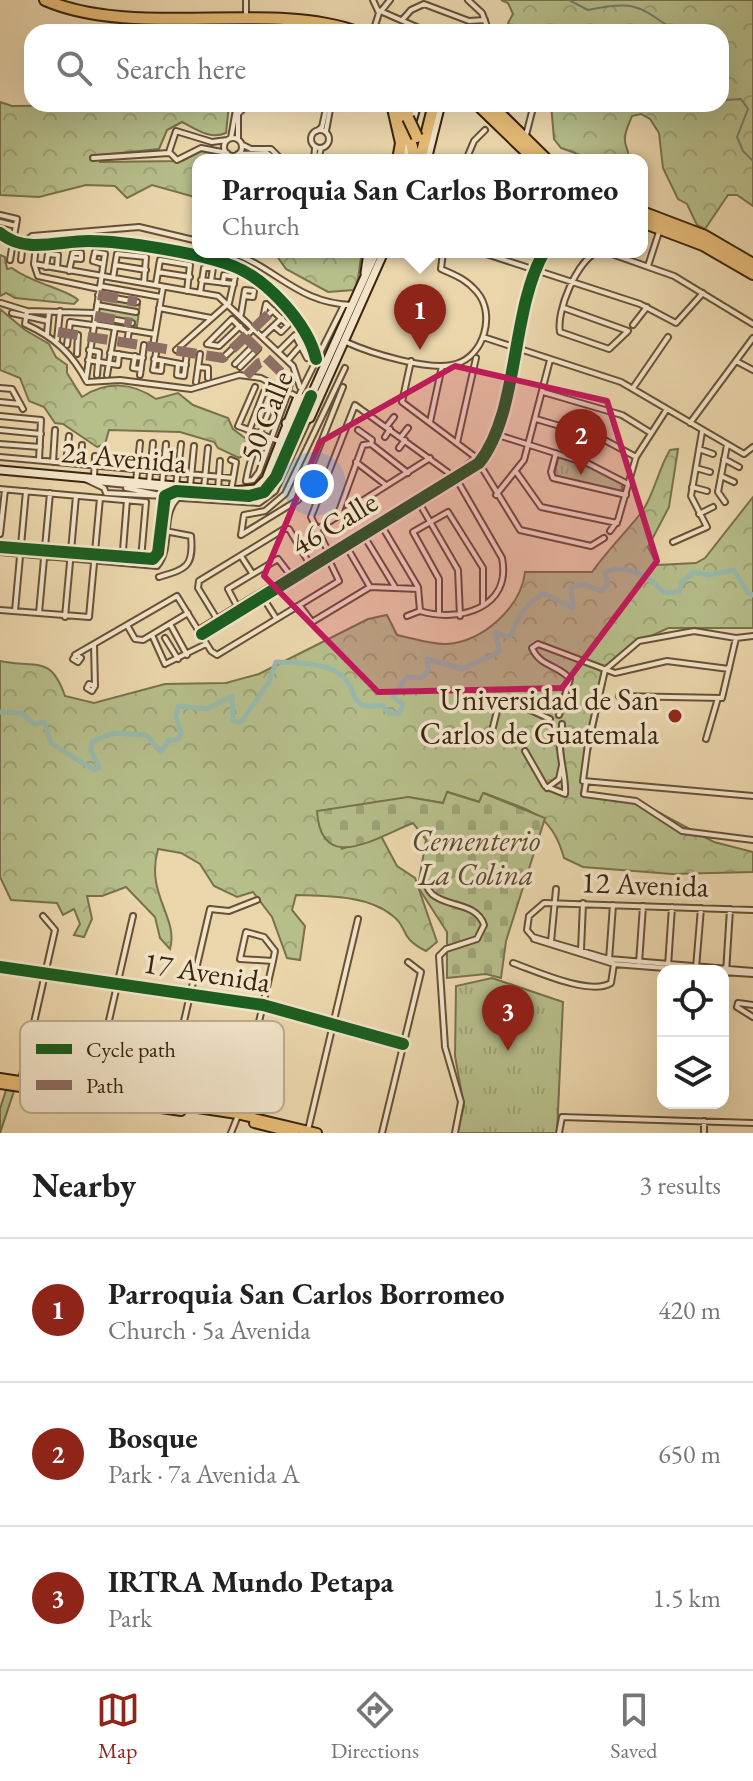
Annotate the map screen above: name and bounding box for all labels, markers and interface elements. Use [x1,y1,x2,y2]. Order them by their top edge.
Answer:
search box [24,24,729,112]
icon: search [52,46,96,90]
text: Search here [116,49,246,88]
popup [192,154,648,258]
text: Parroquia San Carlos Borromeo [222,170,618,209]
text: Church [222,209,300,243]
pin: 1 [394,284,446,350]
street label: 50 Calle [230,365,302,467]
pin: 2 [555,409,607,475]
street label: 2a Avenida [60,432,188,482]
your location [294,464,334,504]
street label: 46 Calle [284,482,384,564]
place label: Universidad de San Carlos de Guatemala [420,680,659,753]
marker: Universidad de San Carlos de Guatemala [666,707,684,725]
park label: Cementerio La Colina [412,821,540,894]
street label: 12 Avenida [580,862,710,906]
street label: 17 Avenida [141,943,273,1001]
map controls [657,965,729,1109]
button: locate [657,965,729,1037]
pin: 3 [482,985,534,1051]
legend [20,1021,284,1113]
text: Cycle path [86,1035,176,1064]
button: layers [657,1037,729,1109]
text: Path [86,1071,124,1100]
text: Nearby [32,1163,136,1207]
text: 3 results [640,1168,721,1202]
text: Parroquia San Carlos Borromeo [108,1274,505,1313]
text: 1 [51,1293,65,1327]
text: 420 m [658,1293,721,1327]
text: Church · 5a Avenida [108,1313,311,1347]
text: Bosque [108,1418,198,1457]
text: 2 [51,1437,65,1471]
text: 650 m [658,1437,721,1471]
text: Park · 7a Avenida A [108,1457,300,1491]
text: IRTRA Mundo Petapa [108,1562,394,1601]
text: 3 [51,1581,65,1615]
text: 1.5 km [652,1581,721,1615]
text: Park [108,1601,152,1635]
tab: Map [96,1688,140,1765]
tab: Directions [331,1688,419,1765]
tab: Saved [610,1688,657,1765]

